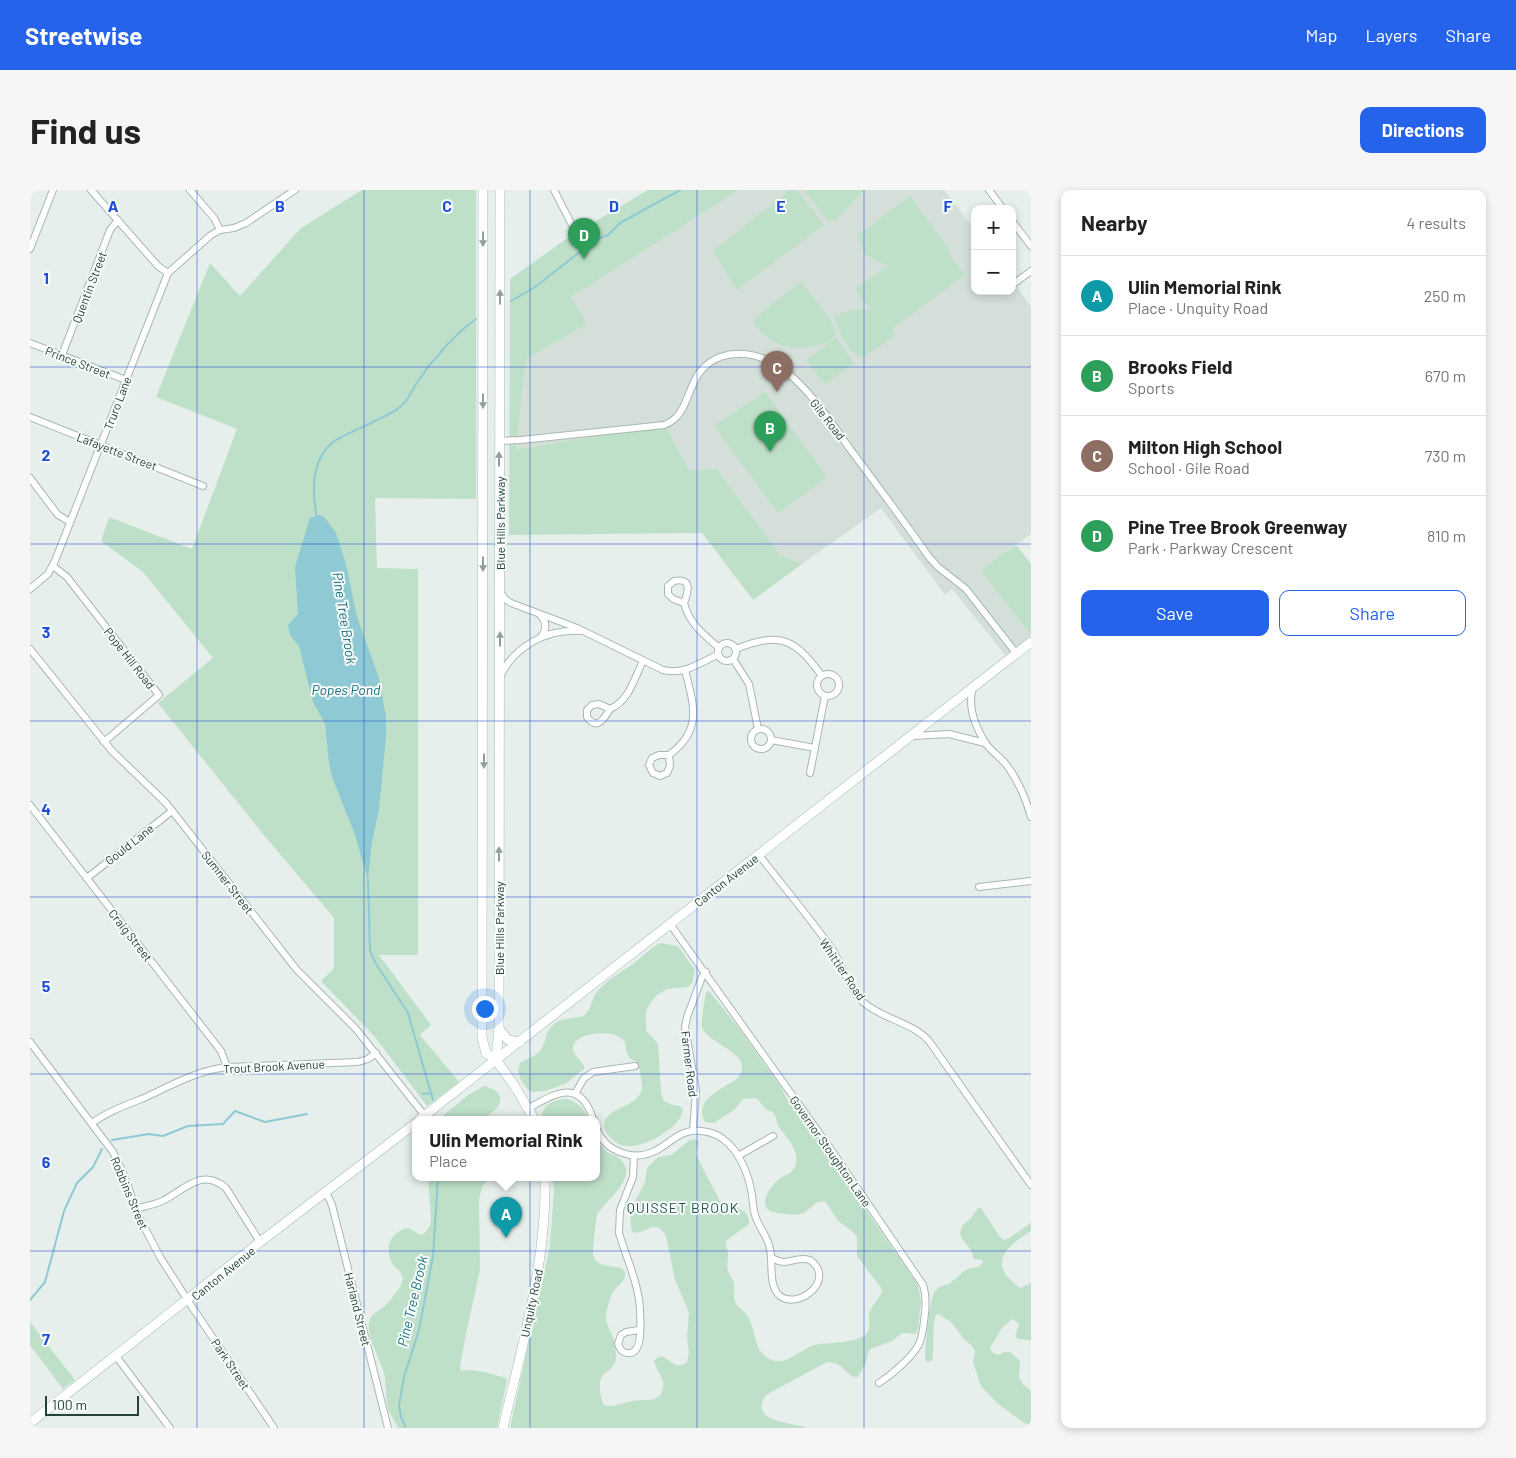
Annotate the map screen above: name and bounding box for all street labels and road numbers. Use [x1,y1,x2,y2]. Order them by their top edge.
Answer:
street label: Quentin Street [69,249,109,325]
street label: Prince Street [43,343,113,381]
street label: Truro Lane [100,374,134,432]
street label: Gile Road [808,396,848,442]
street label: Lafayette Street [75,429,159,473]
street label: Blue Hills Parkway [493,476,507,570]
street label: Pope Hill Road [102,624,158,692]
street label: Gould Lane [102,821,156,867]
street label: Sumner Street [199,848,257,916]
street label: Canton Avenue [691,851,761,909]
street label: Blue Hills Parkway [492,881,506,975]
street label: Craig Street [106,906,156,964]
street label: Whittier Road [817,935,869,1003]
street label: Farmer Road [679,1030,701,1098]
street label: Trout Brook Avenue [223,1056,325,1076]
street label: Governor Stoughton Lane [787,1093,875,1209]
street label: Robbins Street [108,1155,152,1231]
street label: Canton Avenue [188,1243,258,1303]
street label: Unquity Road [517,1268,545,1338]
street label: Harland Street [342,1271,374,1347]
street label: Park Street [209,1336,253,1392]

